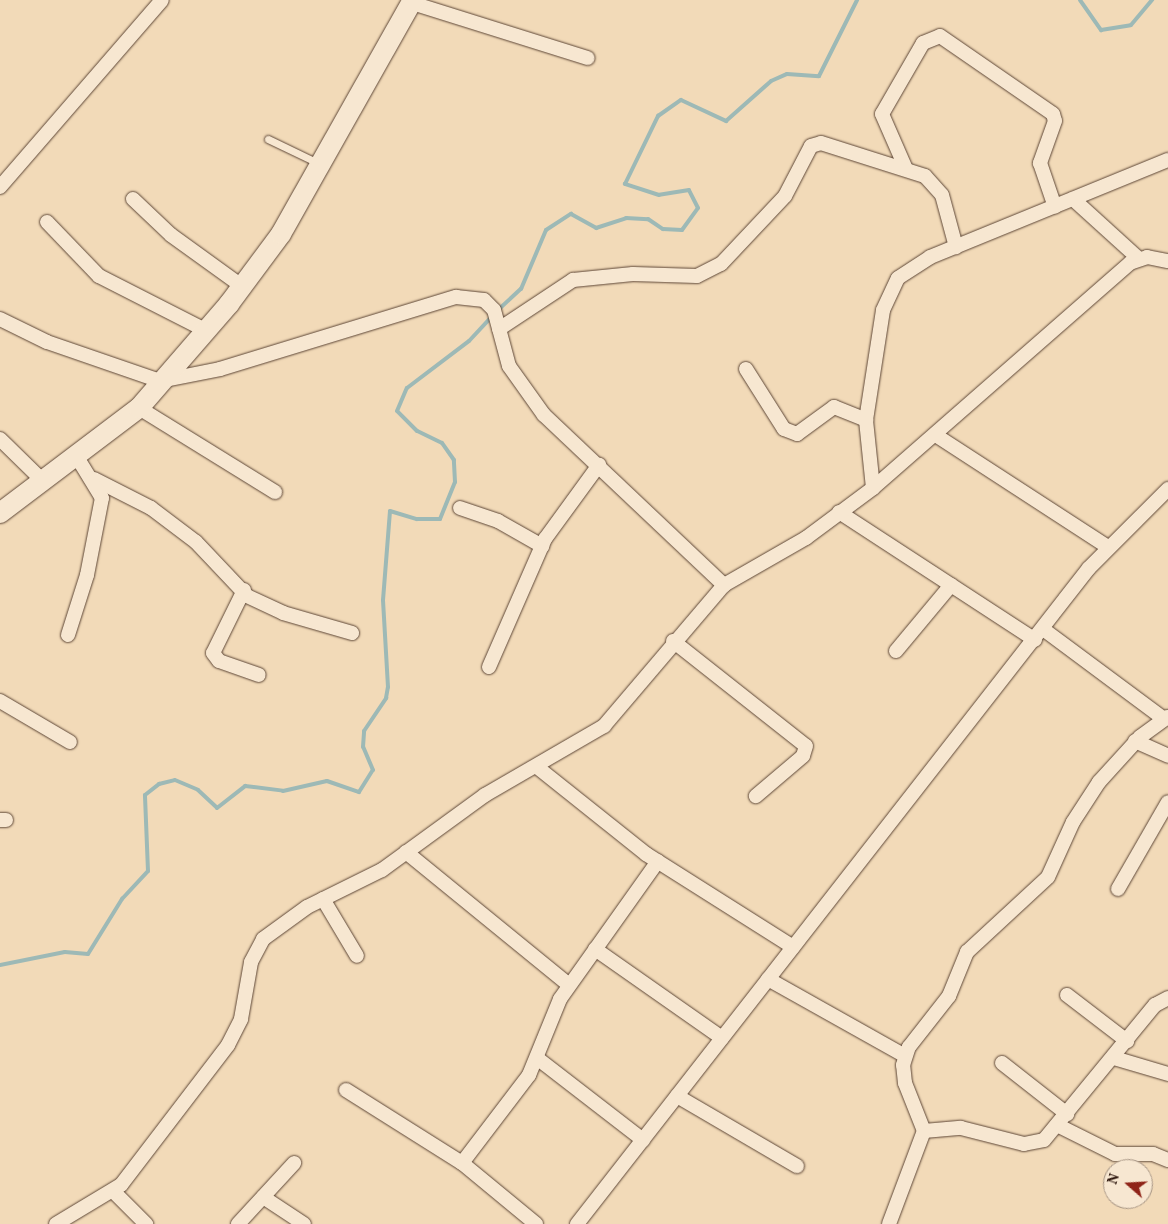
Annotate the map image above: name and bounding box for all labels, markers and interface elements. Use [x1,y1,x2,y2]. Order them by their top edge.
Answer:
north arrow [1103,1159,1153,1209]
text: N [1104,1171,1125,1187]

